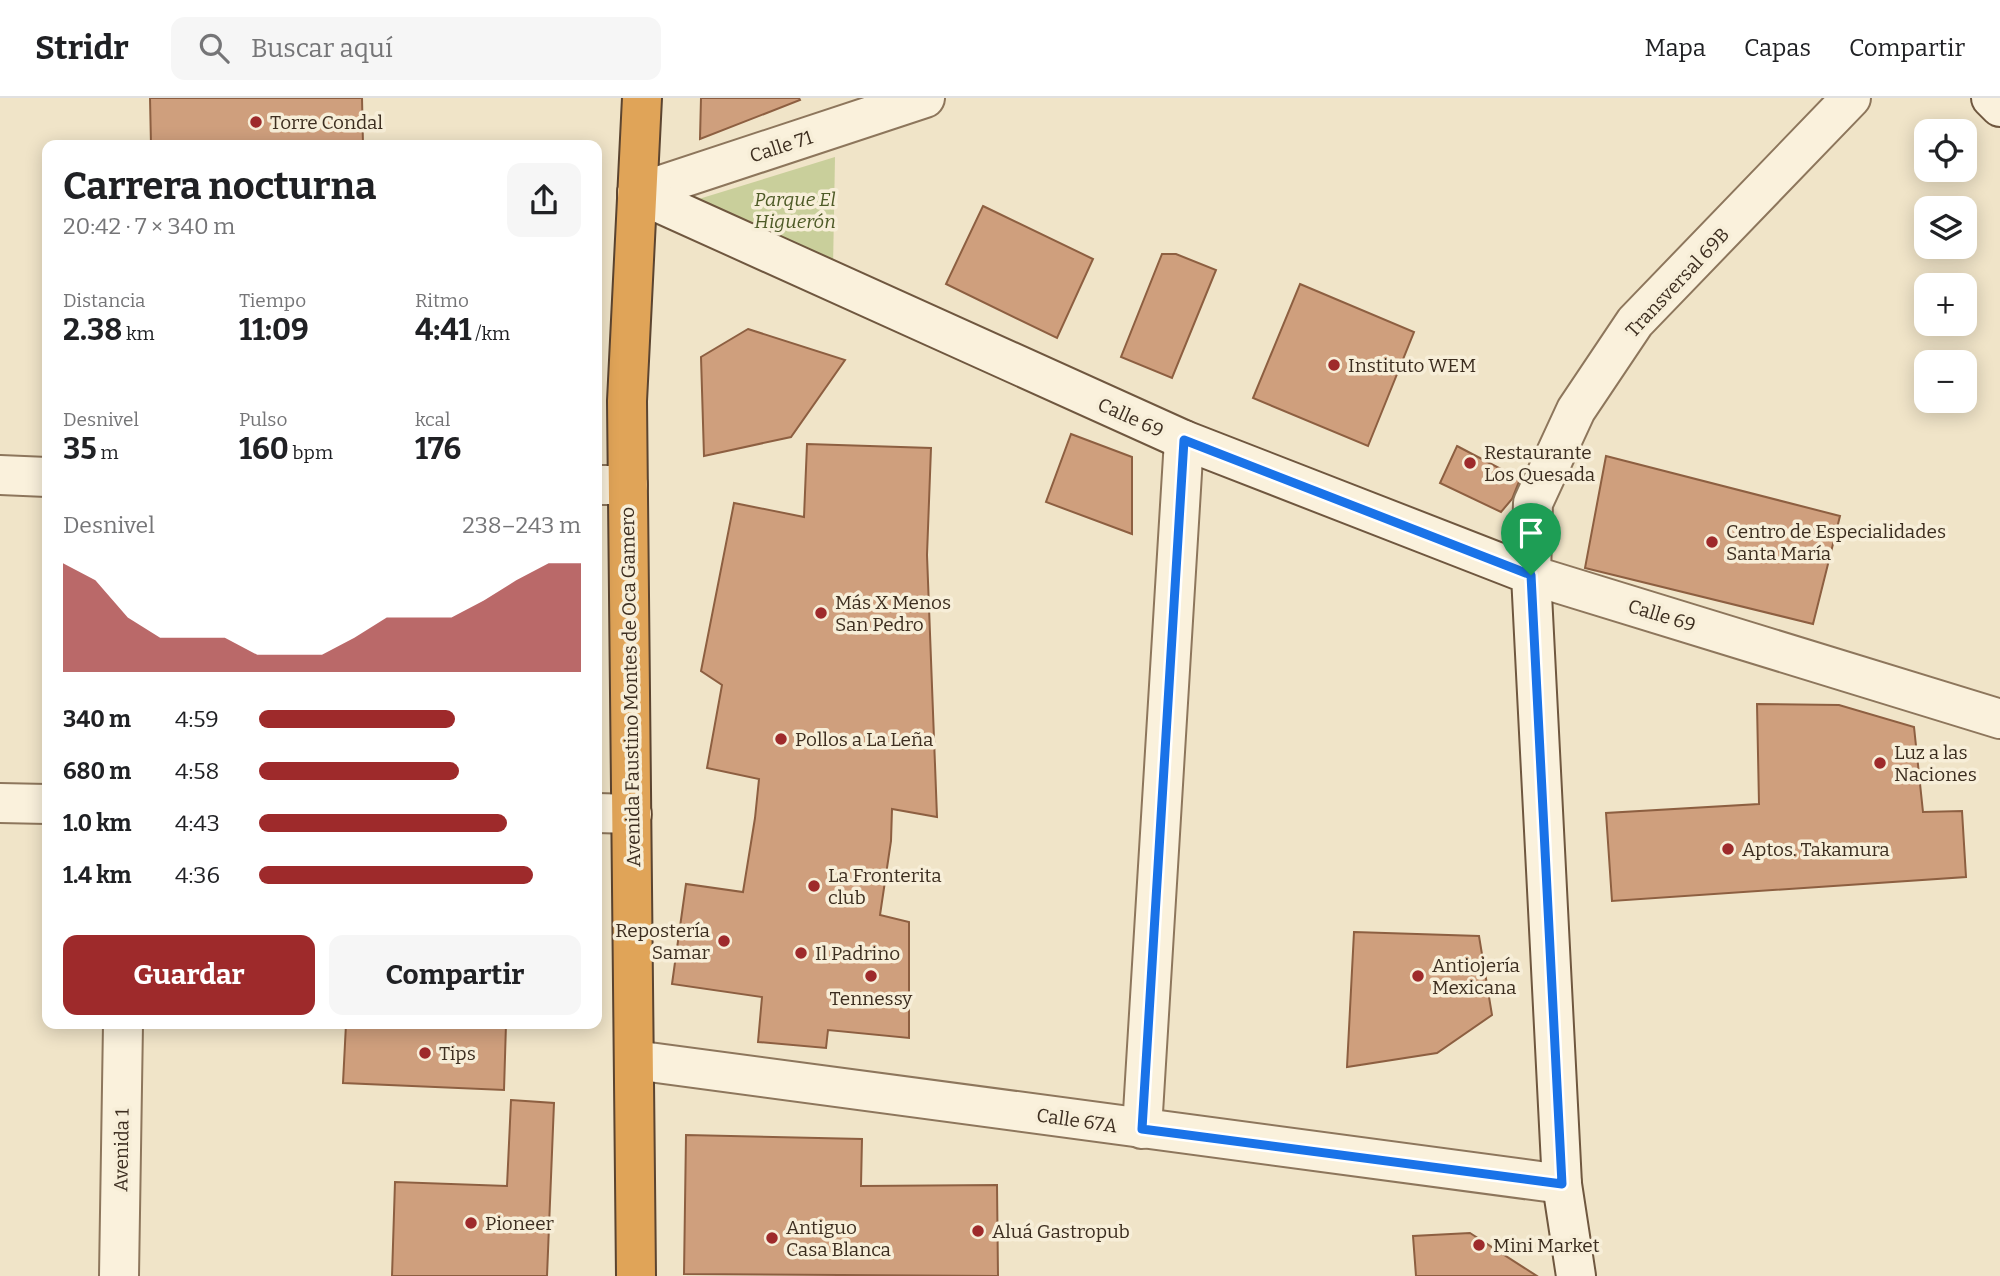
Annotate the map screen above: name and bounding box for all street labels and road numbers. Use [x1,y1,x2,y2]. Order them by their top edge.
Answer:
street label: Calle 71 [747,125,816,167]
street label: Transversal 69B [1621,223,1734,342]
street label: Calle 69 [1094,393,1167,442]
street label: Avenida Faustino Montes de Oca Gamero [616,507,645,867]
street label: Calle 69 [1625,594,1699,637]
street label: Calle 67A [1035,1103,1119,1138]
street label: Avenida 1 [109,1108,134,1192]

